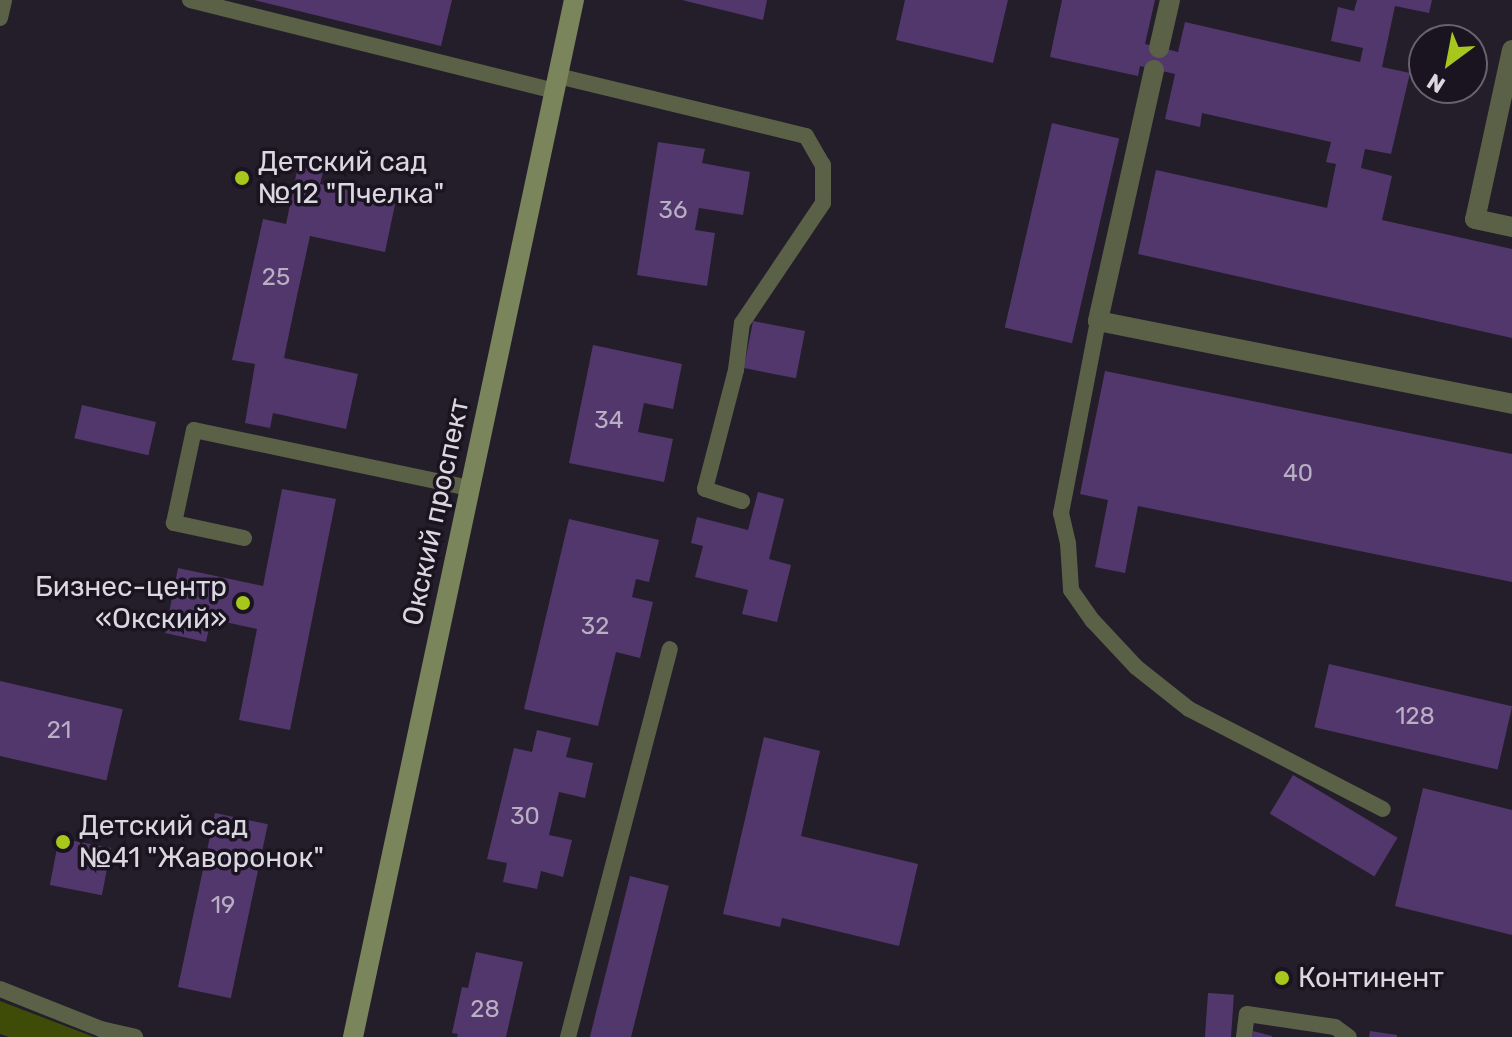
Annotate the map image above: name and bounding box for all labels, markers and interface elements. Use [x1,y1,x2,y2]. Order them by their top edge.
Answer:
north arrow [1408,24,1488,104]
text: N [1422,67,1450,99]
place label: Детский сад №12 "Пчелка" [258,145,444,211]
marker: Детский сад №12 "Пчелка" [233,169,251,187]
house number: 36 [659,197,687,225]
house number: 25 [262,264,290,292]
street label: Окский проспект [396,395,476,629]
house number: 34 [594,407,624,435]
house number: 40 [1283,460,1313,488]
place label: Бизнес-центр «Окский» [35,570,227,636]
marker: Бизнес-центр «Окский» [234,594,252,612]
house number: 32 [581,613,609,641]
house number: 128 [1395,703,1435,731]
house number: 21 [47,717,71,745]
house number: 30 [510,803,540,831]
place label: Детский сад №41 "Жаворонок" [79,809,324,875]
marker: Детский сад №41 "Жаворонок" [54,833,72,851]
house number: 19 [211,892,235,920]
place label: Континент [1298,961,1444,995]
marker: Континент [1273,969,1291,987]
house number: 28 [470,996,500,1024]

